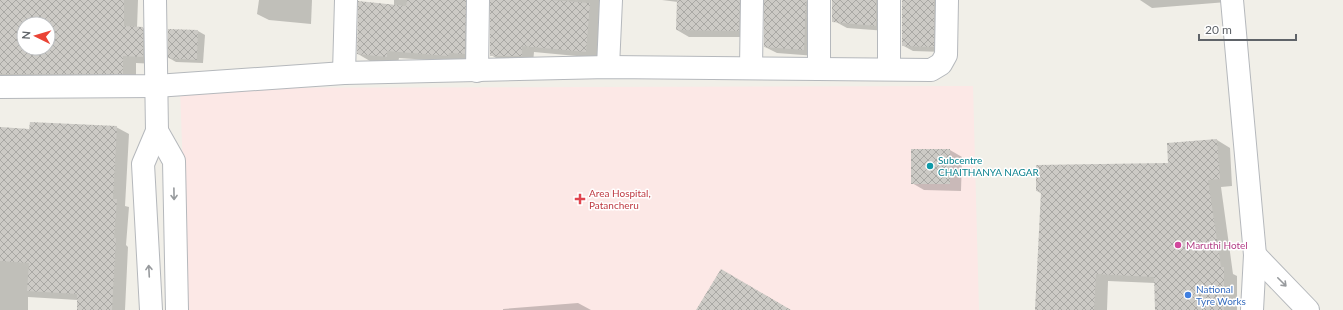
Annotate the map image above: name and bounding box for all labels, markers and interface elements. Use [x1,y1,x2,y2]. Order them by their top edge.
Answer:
north arrow [16,16,56,56]
scale bar [1199,16,1296,42]
text: 20 m [1205,22,1232,37]
text: N [19,30,32,40]
place label: Subcentre CHAITHANYA NAGAR [938,154,1040,178]
marker: Subcentre CHAITHANYA NAGAR [925,161,935,171]
one-way arrow [171,187,178,200]
place label: Area Hospital, Patancheru [589,187,651,211]
marker: Area Hospital, Patancheru [574,193,586,205]
place label: Maruthi Hotel [1186,239,1248,251]
marker: Maruthi Hotel [1173,240,1183,250]
one-way arrow [145,265,152,278]
one-way arrow [1277,277,1287,287]
place label: National Tyre Works [1196,283,1246,307]
marker: National Tyre Works [1183,290,1193,300]

